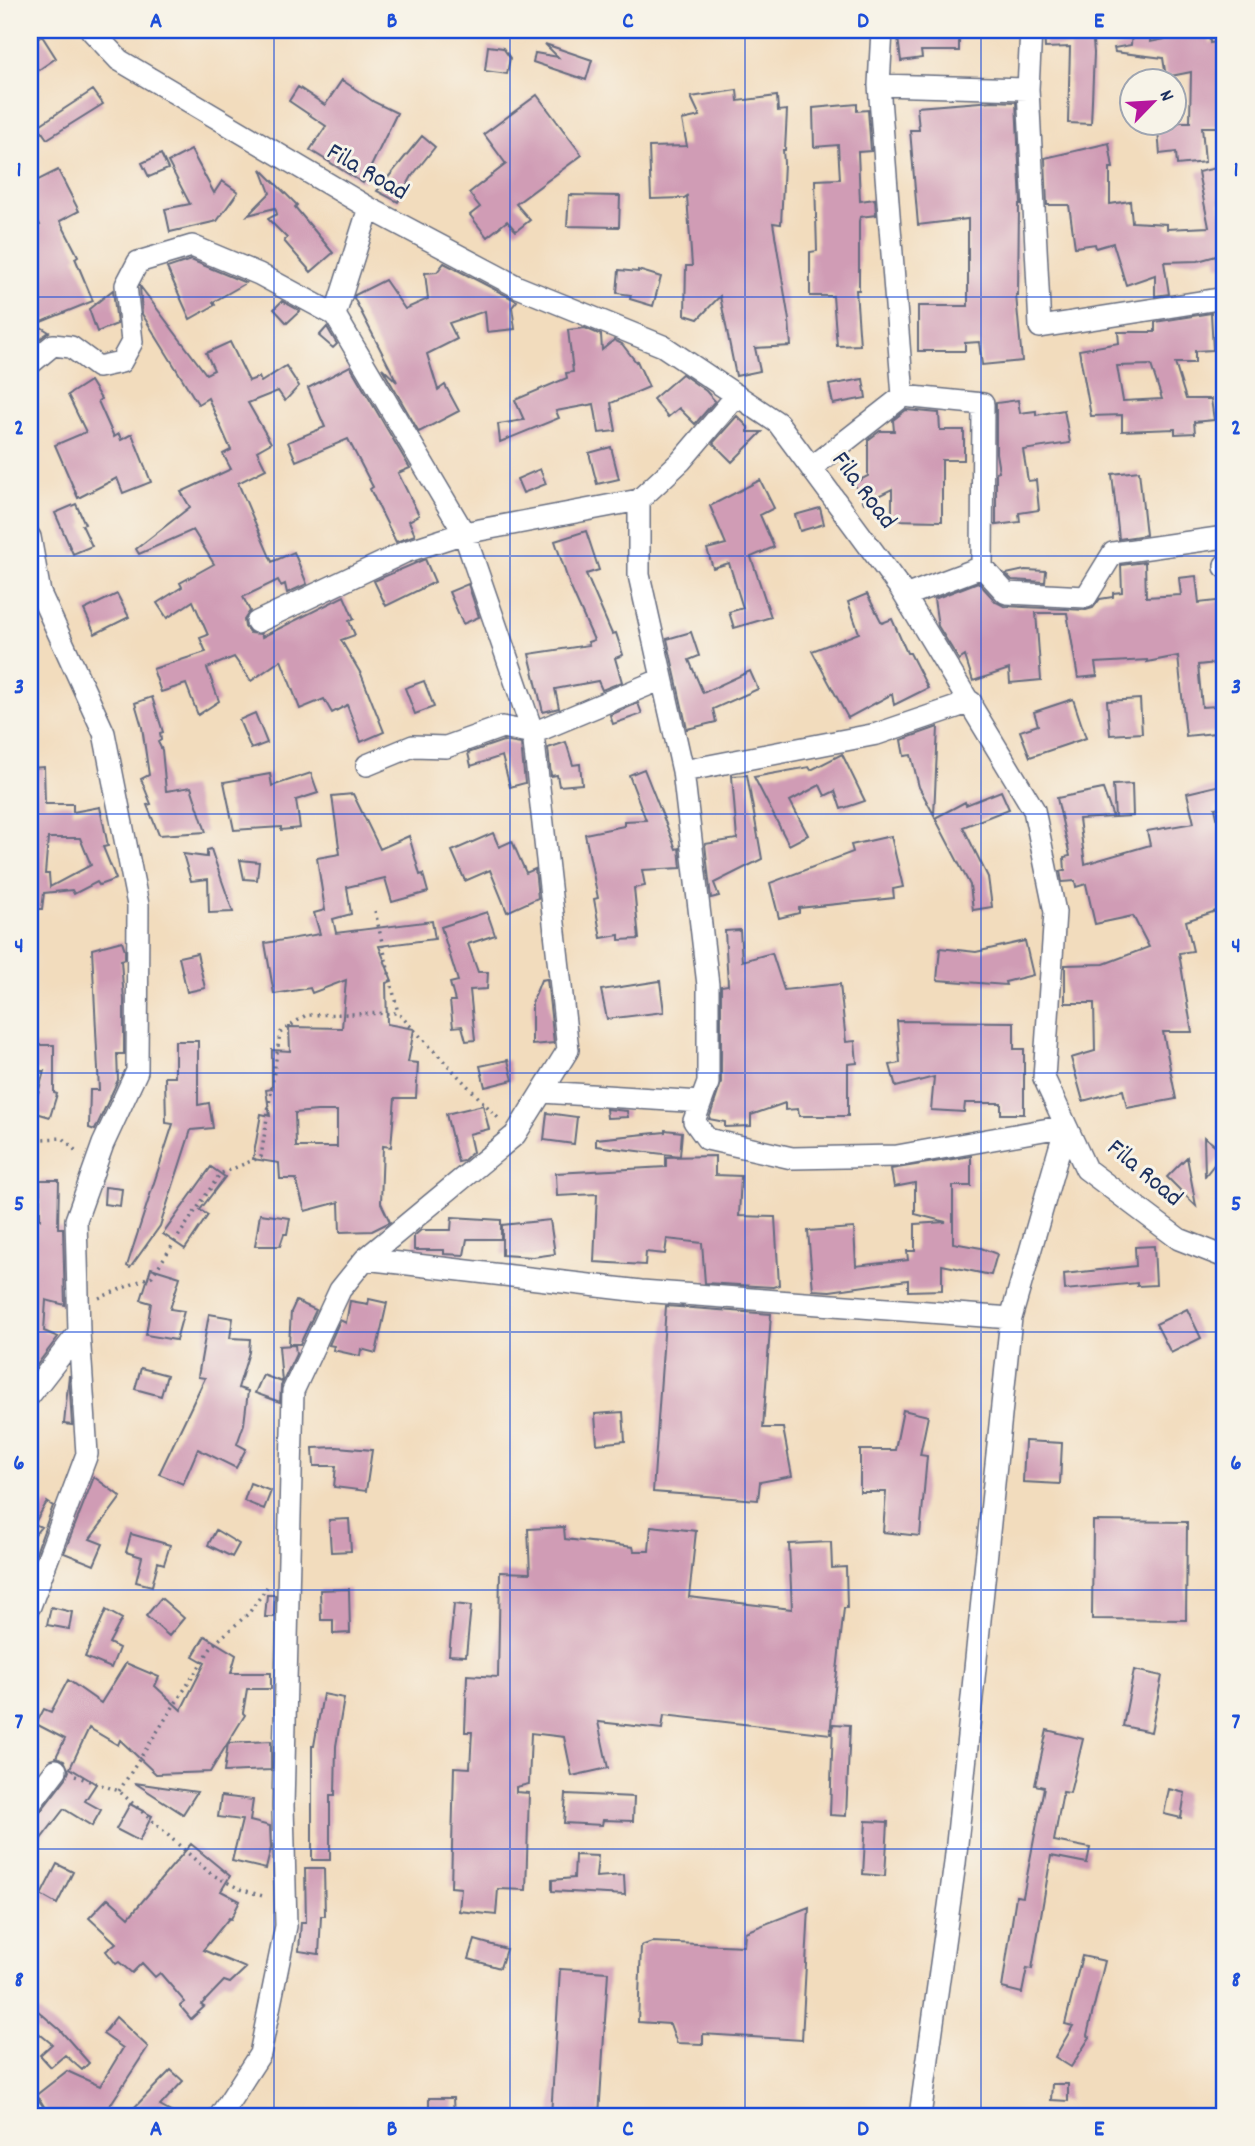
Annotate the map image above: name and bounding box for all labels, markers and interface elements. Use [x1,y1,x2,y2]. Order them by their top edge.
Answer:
text: A [150,6,162,39]
text: B [387,6,398,39]
text: C [622,6,634,39]
text: D [857,6,869,39]
text: E [1094,6,1105,39]
north arrow [1118,66,1188,136]
text: N [1151,86,1179,106]
street label: Fila Road [319,135,415,211]
text: 1 [16,155,22,188]
text: 1 [1233,155,1239,188]
text: 2 [14,413,24,446]
text: 2 [1231,413,1241,446]
street label: Fila Road [821,444,905,538]
text: 3 [14,672,24,705]
text: 3 [1231,672,1241,705]
text: 4 [14,931,24,964]
text: 4 [1231,931,1241,964]
street label: Fila Road [1098,1131,1190,1217]
text: 5 [14,1189,24,1222]
text: 5 [1231,1189,1241,1222]
text: 6 [13,1448,25,1481]
text: 6 [1230,1448,1242,1481]
text: 7 [15,1707,24,1740]
text: 7 [1232,1707,1241,1740]
text: 8 [14,1965,24,1998]
text: 8 [1231,1965,1241,1998]
text: A [150,2114,162,2146]
text: B [387,2114,398,2146]
text: C [622,2114,634,2146]
text: D [857,2114,869,2146]
text: E [1094,2114,1105,2146]

